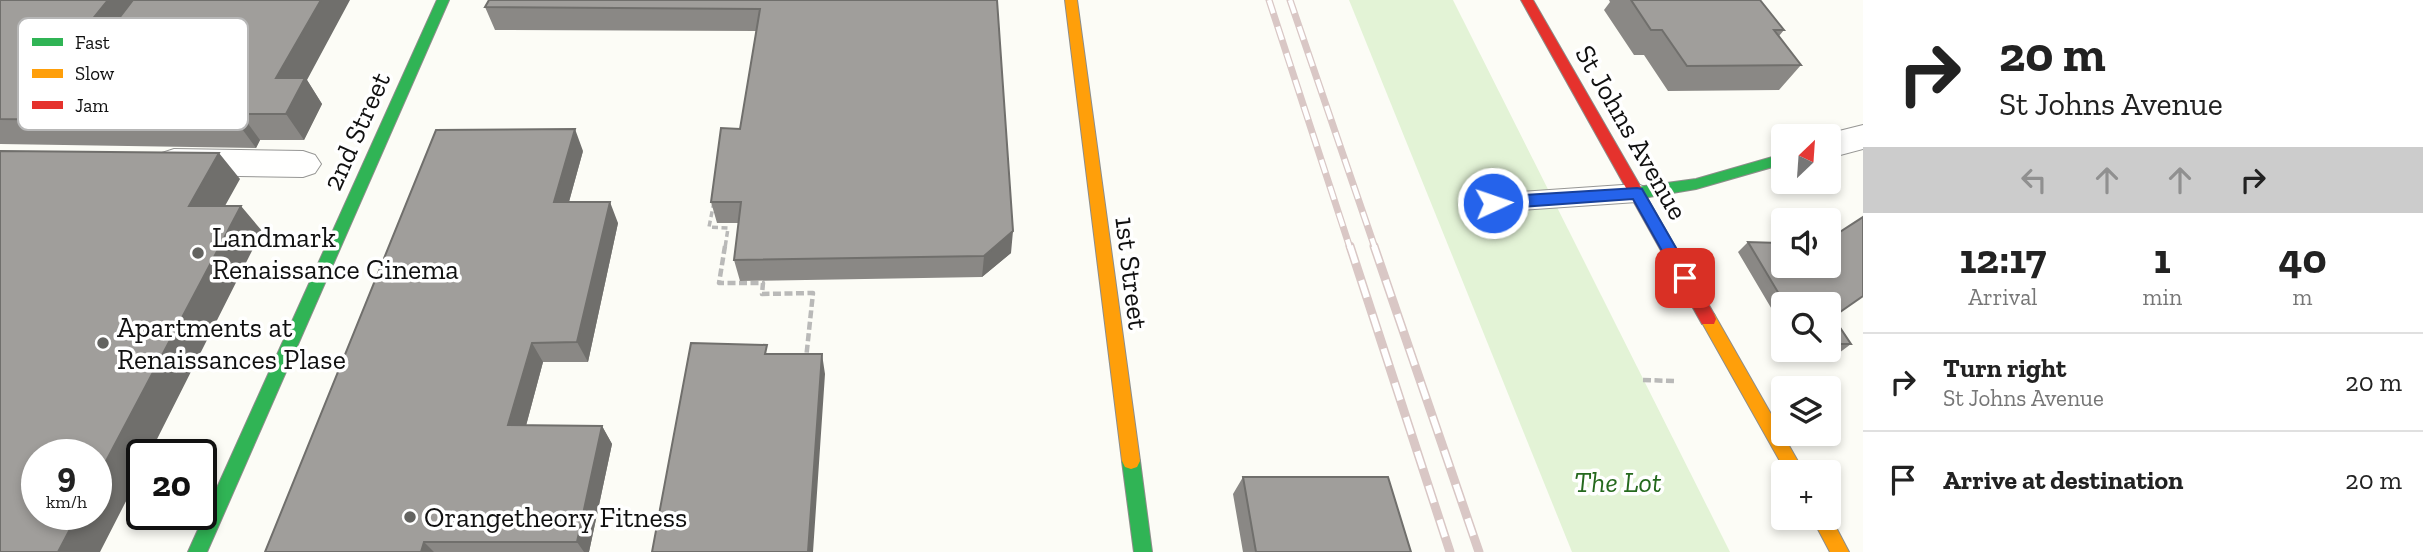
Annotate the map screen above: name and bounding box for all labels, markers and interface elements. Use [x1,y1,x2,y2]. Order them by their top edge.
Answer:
legend [18,18,248,130]
text: 20 m [1999,25,2106,84]
icon: right [1884,28,1975,119]
text: Fast [75,31,110,54]
street label: St Johns Avenue [1568,39,1695,225]
text: Slow [75,62,115,85]
street label: 2nd Street [316,66,397,195]
text: St Johns Avenue [1999,85,2223,123]
text: Jam [75,94,109,117]
north arrow [1771,124,1841,194]
map controls [1771,124,1841,530]
icon: left [2015,161,2053,199]
icon: ahead [2088,161,2126,199]
icon: ahead [2161,161,2199,199]
icon: right [2234,161,2272,199]
position arrow [1456,166,1530,240]
button: sound [1771,208,1841,278]
street label: 1st Street [1108,215,1155,332]
place label: Landmark Renaissance Cinema [212,221,459,286]
text: 12:17 [1959,233,2046,284]
text: 1 [2154,233,2171,284]
text: 40 [2278,233,2327,284]
marker: Landmark Renaissance Cinema [190,245,206,261]
pin [1655,248,1715,308]
icon: arrive [1666,259,1704,297]
text: Arrival [1968,283,2037,311]
text: min [2143,283,2182,311]
text: m [2293,283,2312,311]
button: search [1771,292,1841,362]
place label: Apartments at Renaissances Plase [117,311,346,376]
marker: Apartments at Renaissances Plase [95,335,111,351]
text: Turn right [1943,352,2066,384]
icon: right [1884,363,1922,401]
text: 20 m [2345,366,2402,398]
button: layers [1771,376,1841,446]
text: St Johns Avenue [1943,384,2104,412]
speed limit sign: 20 [126,439,217,530]
text: 9 [57,454,76,496]
button: + [1771,460,1841,530]
icon: arrive [1884,461,1922,499]
text: Arrive at destination [1943,464,2183,496]
text: 20 m [2345,464,2402,496]
park label: The Lot [1574,466,1662,499]
text: km/h [46,491,87,513]
place label: Orangetheory Fitness [424,501,687,534]
marker: Orangetheory Fitness [402,509,418,525]

